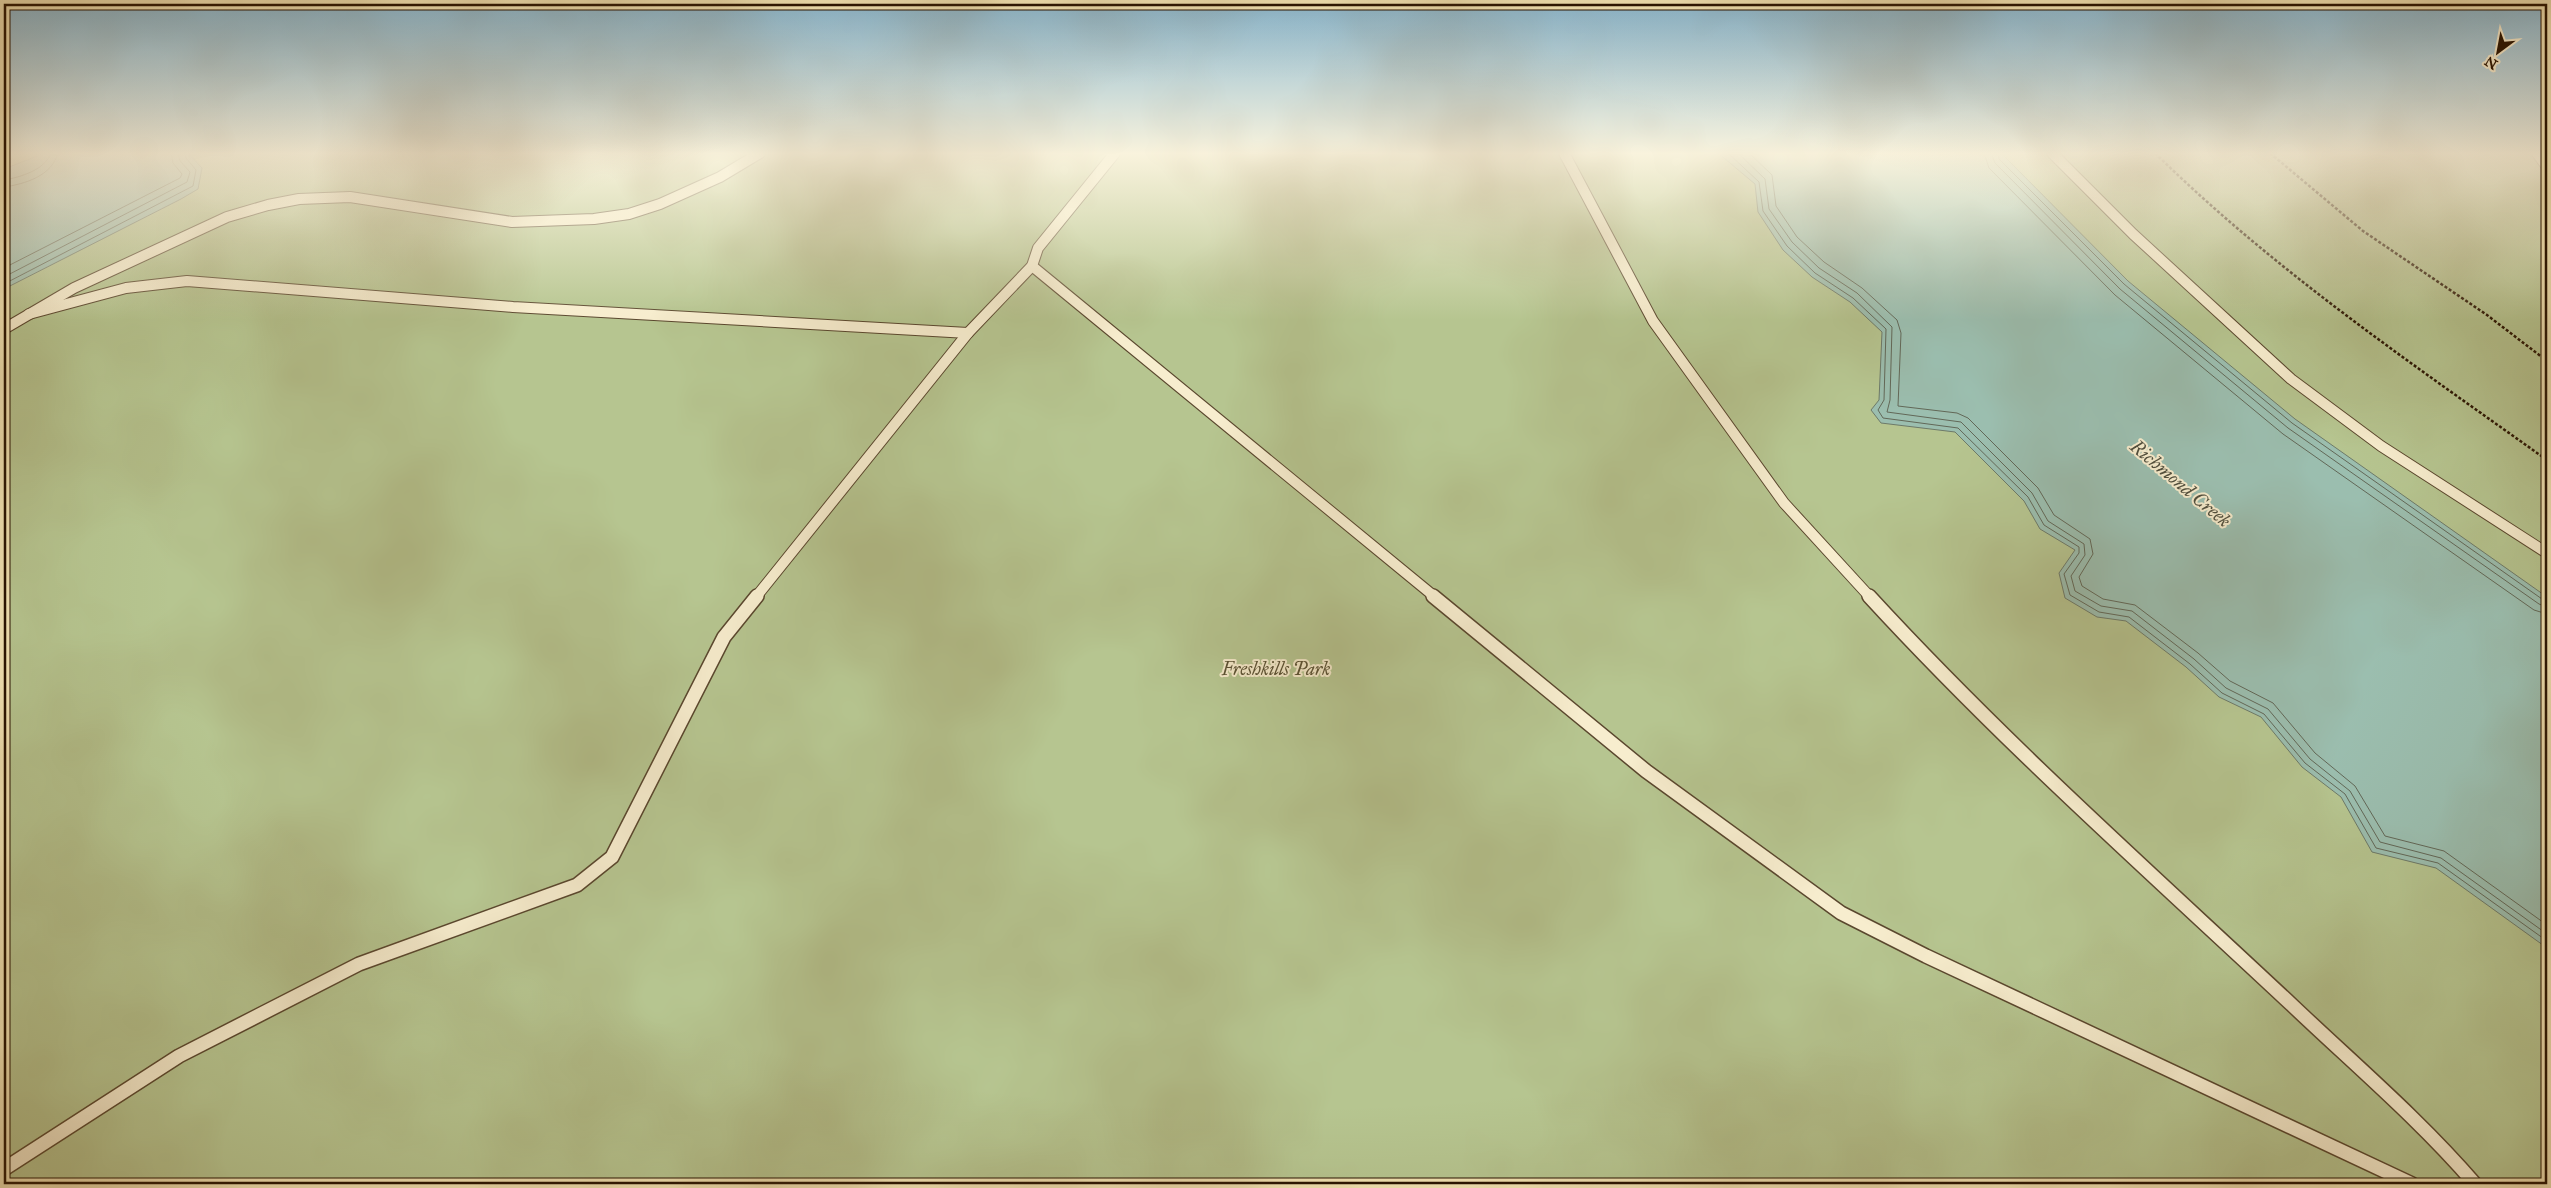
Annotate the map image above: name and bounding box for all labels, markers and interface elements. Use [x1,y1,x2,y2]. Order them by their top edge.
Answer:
north arrow [2474,28,2524,78]
text: N [2482,52,2501,73]
water label: Richmond Creek [2125,434,2236,532]
park label: Freshkills Park [1221,658,1330,680]

